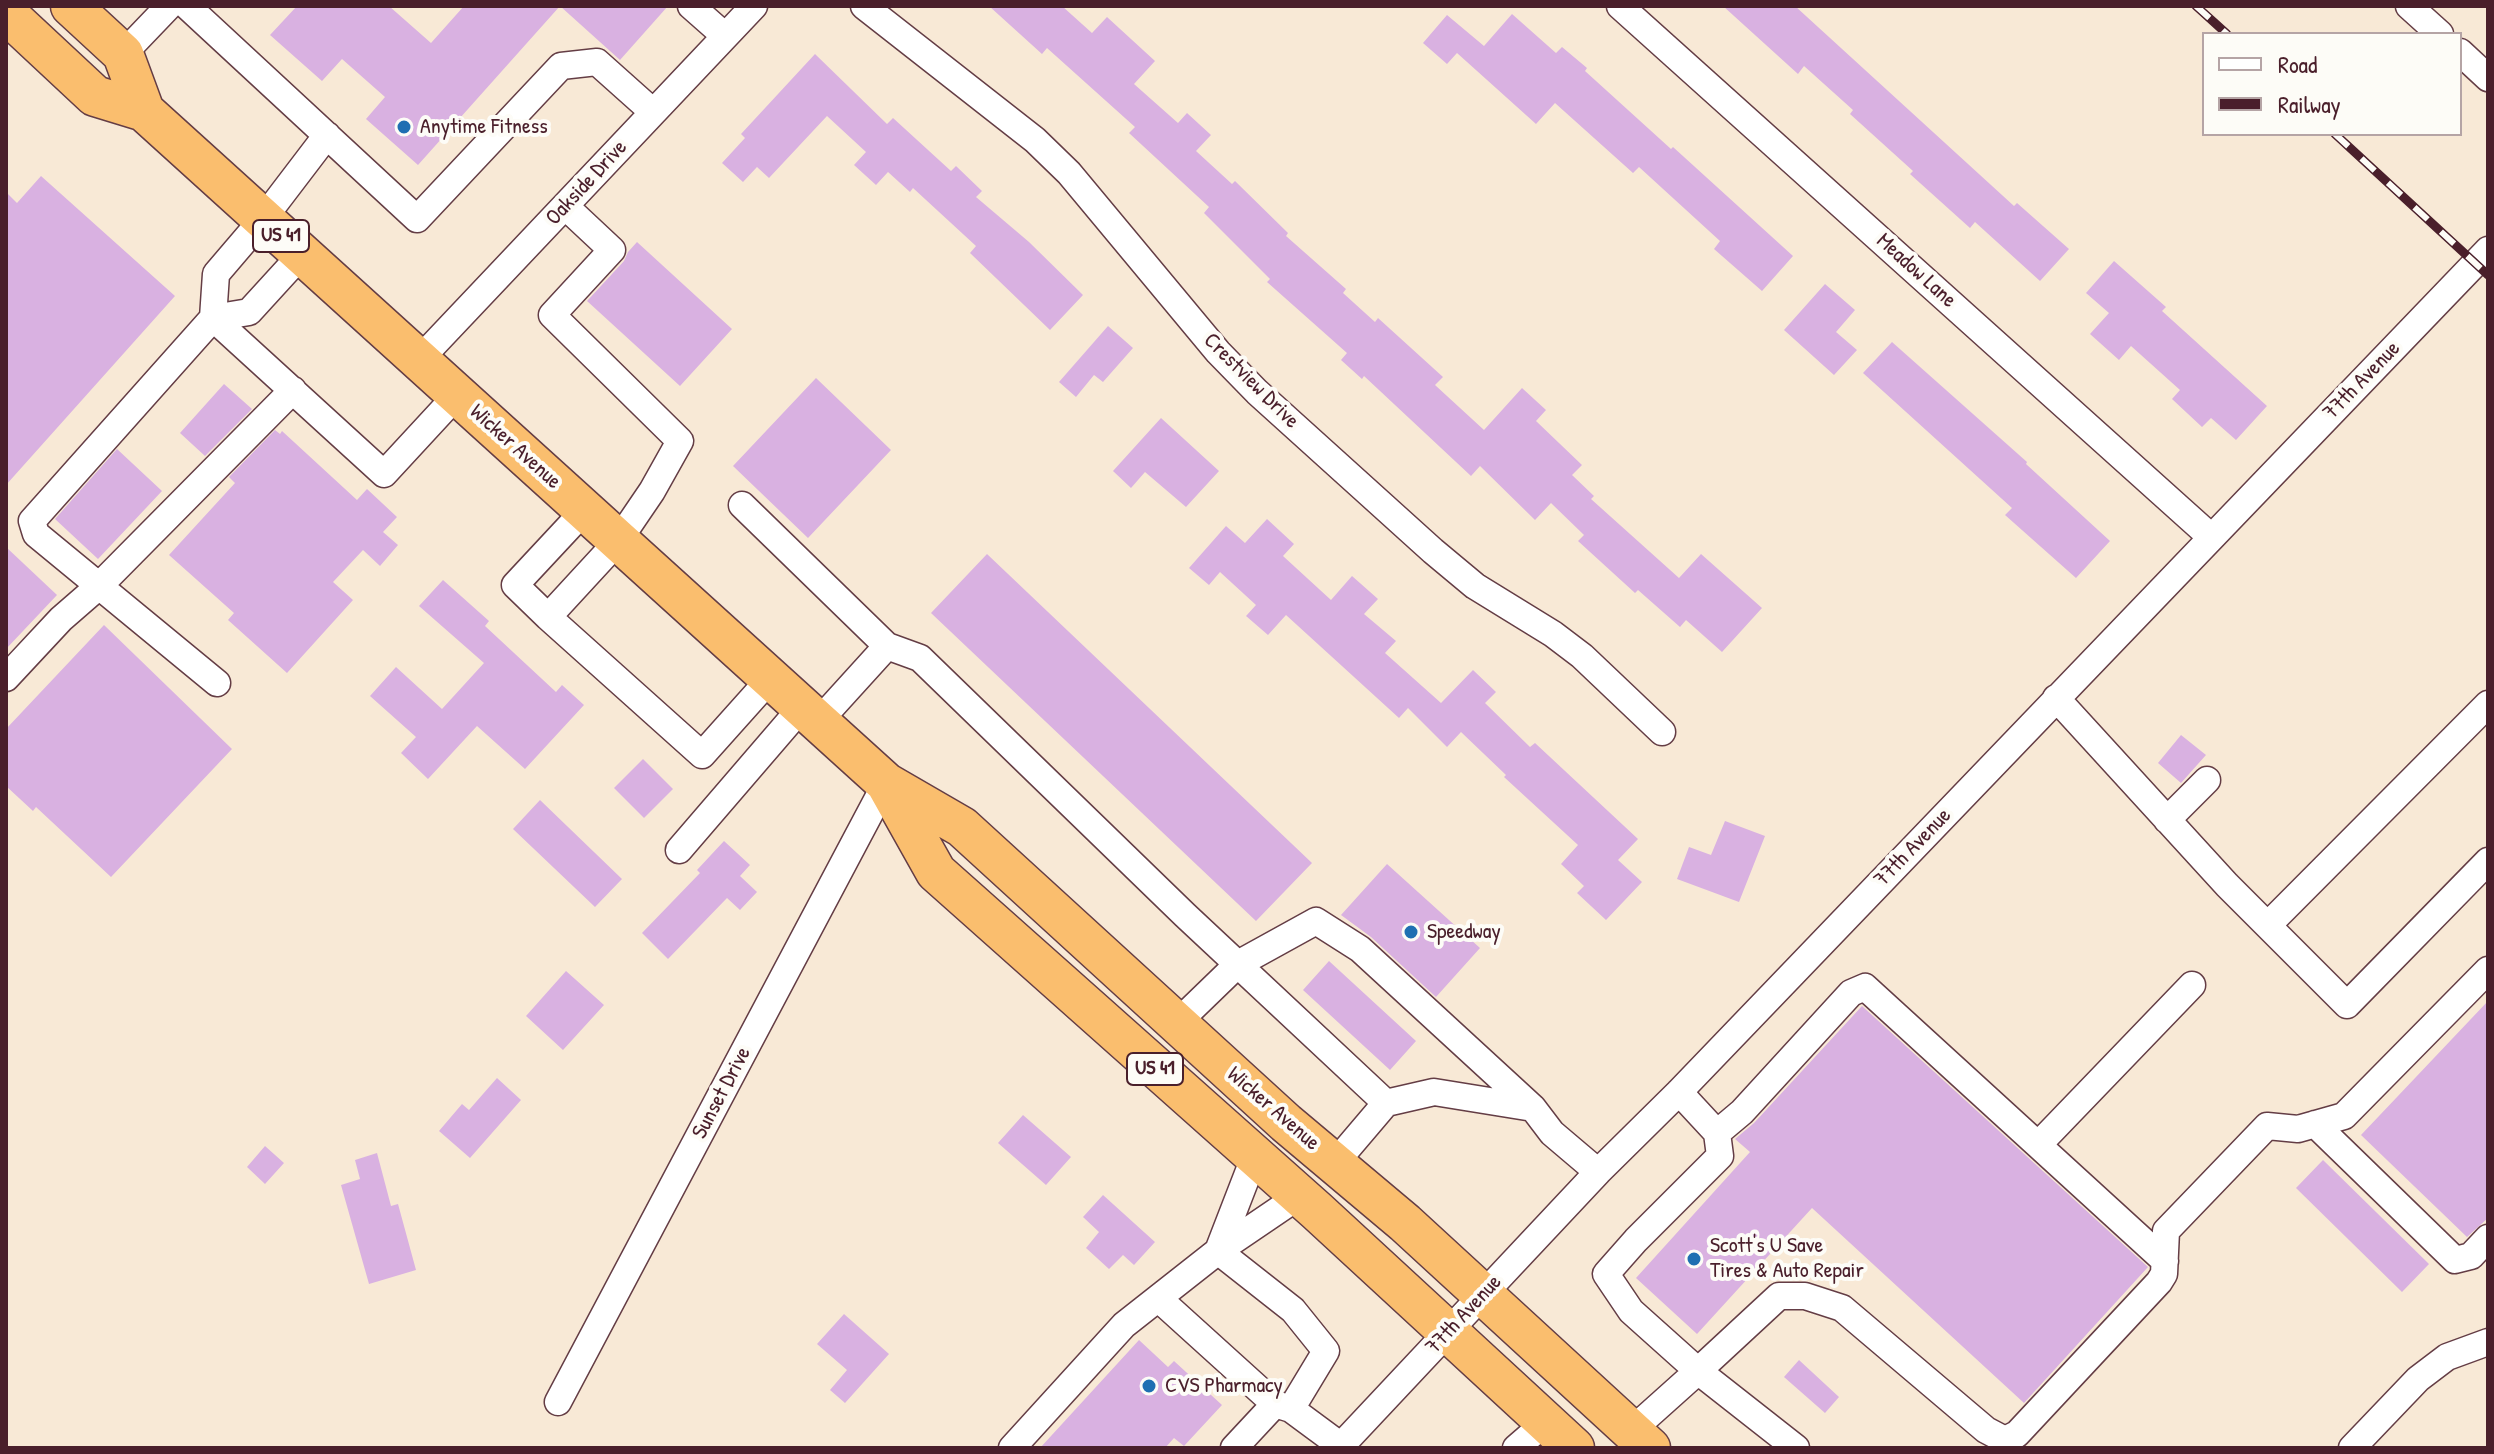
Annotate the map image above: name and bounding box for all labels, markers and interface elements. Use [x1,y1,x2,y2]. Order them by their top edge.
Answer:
legend [2202,32,2462,136]
text: Road [2278,48,2317,80]
text: Railway [2278,88,2341,120]
place label: Anytime Fitness [420,114,548,140]
marker: Anytime Fitness [395,118,413,136]
street label: Oakside Drive [541,135,633,231]
road number: US 41 [253,220,309,252]
street label: Meadow Lane [1871,228,1961,314]
street label: Crestview Drive [1198,328,1304,434]
street label: 77th Avenue [2318,336,2406,426]
street label: Wicker Avenue [464,399,566,495]
street label: 77th Avenue [1869,803,1957,893]
place label: Speedway [1427,919,1501,945]
marker: Speedway [1402,923,1420,941]
street label: Sunset Drive [687,1043,757,1143]
road number: US 41 [1127,1053,1183,1085]
street label: Wicker Avenue [1221,1062,1325,1156]
place label: Scott's U Save Tires & Auto Repair [1710,1233,1864,1284]
marker: Scott's U Save Tires & Auto Repair [1685,1250,1703,1268]
street label: 77th Avenue [1420,1270,1508,1360]
place label: CVS Pharmacy [1165,1373,1283,1399]
marker: CVS Pharmacy [1140,1377,1158,1395]

